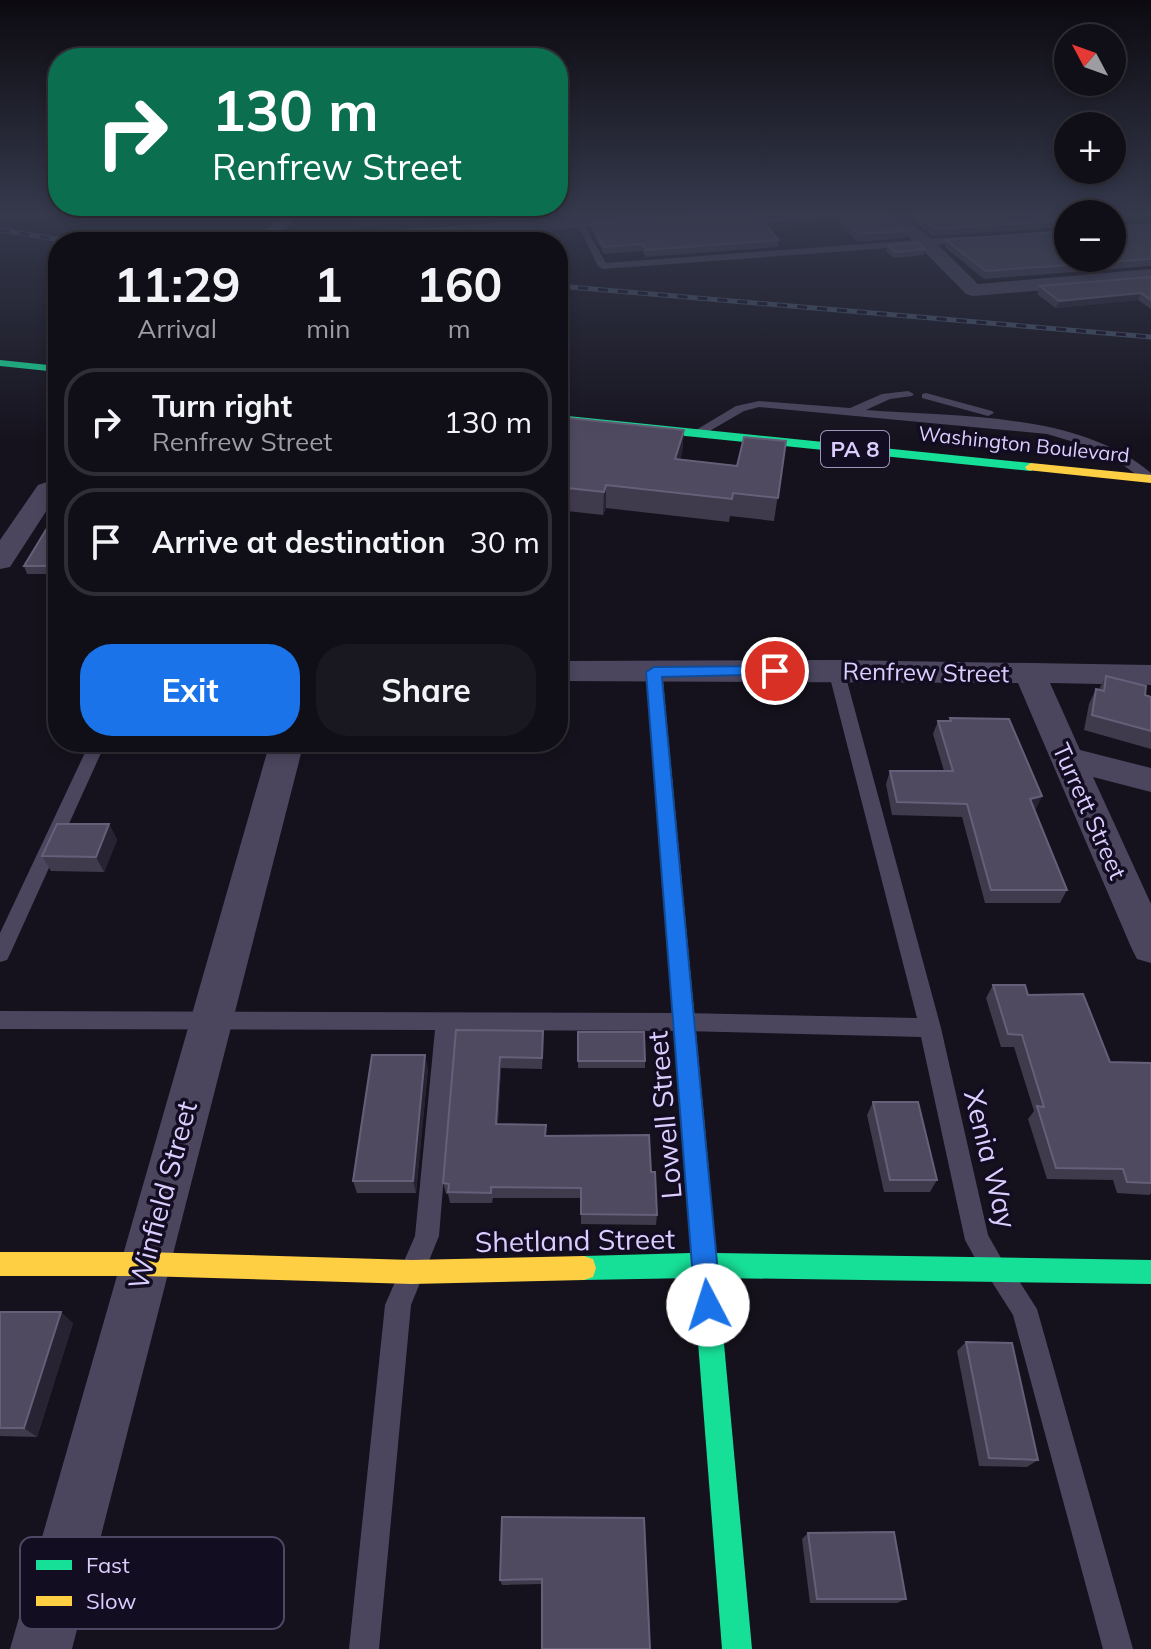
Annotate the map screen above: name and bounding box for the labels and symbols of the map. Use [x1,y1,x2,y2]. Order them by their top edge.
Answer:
north arrow [1054,24,1126,96]
street label: Washington Boulevard [917,420,1131,468]
road number: PA 8 [821,431,889,467]
pin [741,637,809,705]
street label: Renfrew Street [842,656,1010,688]
street label: Turrett Street [1047,738,1133,884]
street label: Lowell Street [639,1029,689,1200]
street label: Xenia Way [957,1086,1025,1232]
street label: Winfield Street [120,1097,204,1293]
street label: Shetland Street [475,1221,676,1259]
position arrow [666,1263,750,1347]
legend [20,1537,284,1629]
text: Fast [86,1551,130,1579]
text: Slow [86,1587,136,1615]

